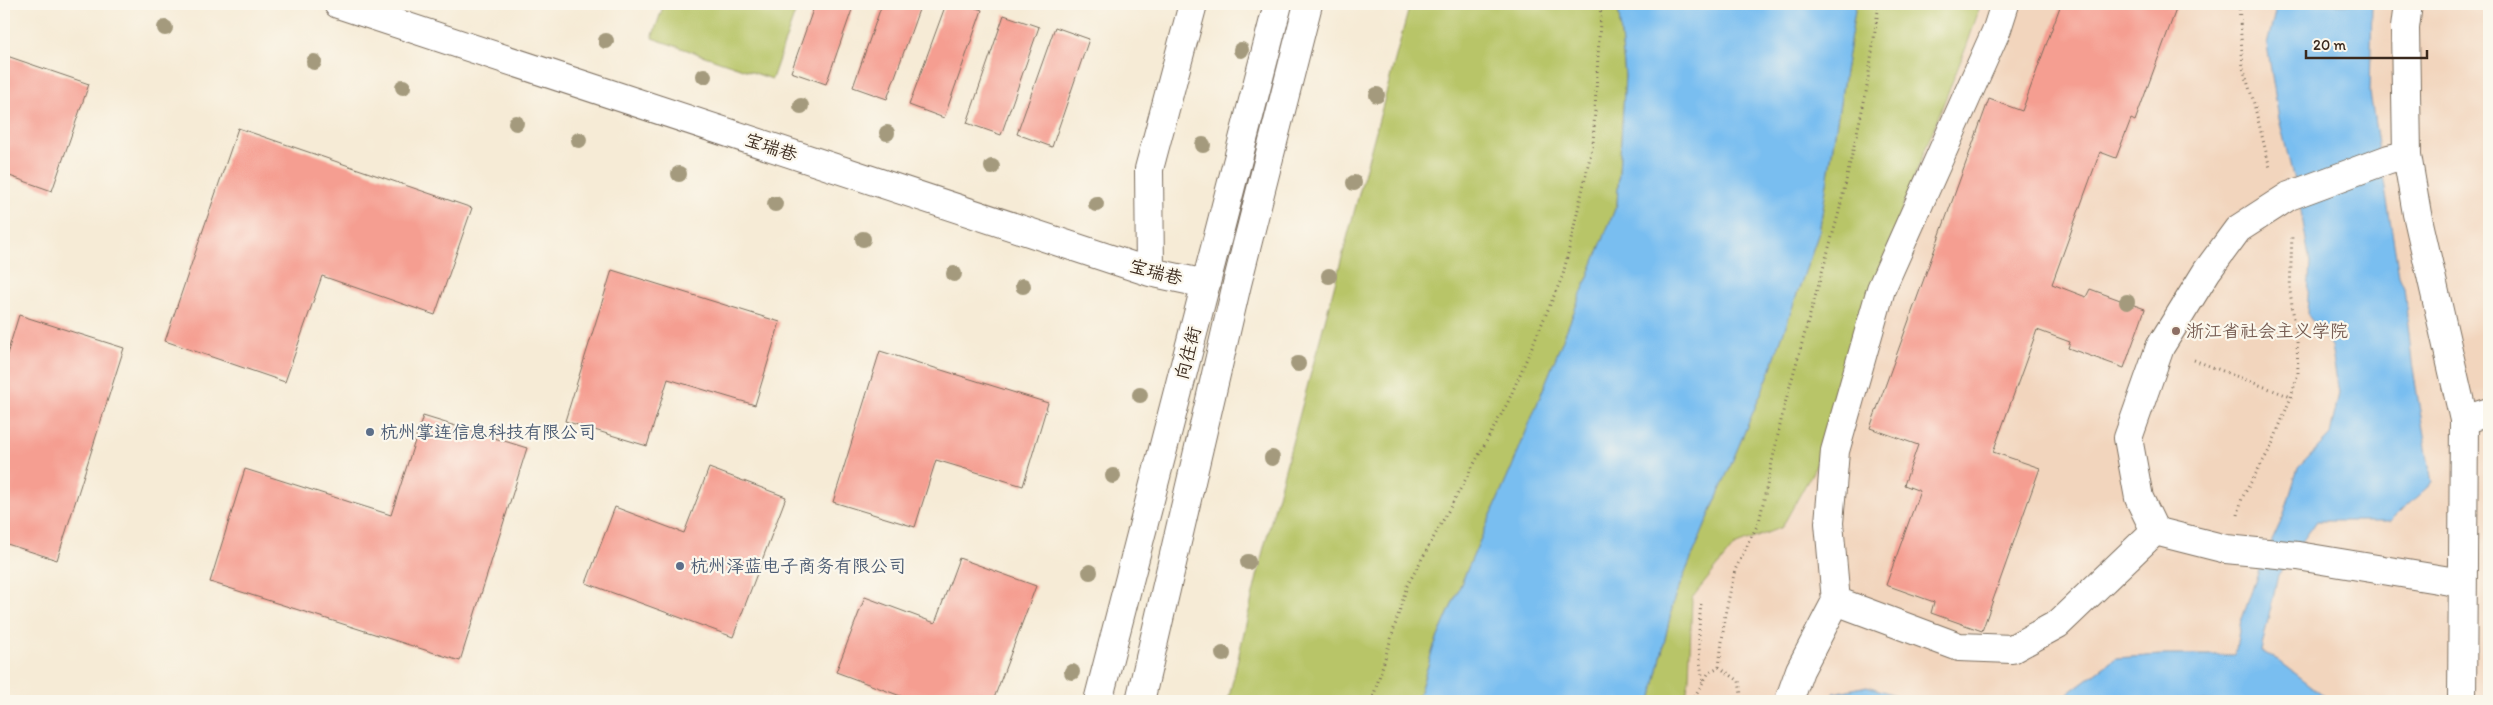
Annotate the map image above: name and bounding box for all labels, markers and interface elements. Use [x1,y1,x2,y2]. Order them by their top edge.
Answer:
scale bar [2306,28,2427,60]
text: 20 m [2313,36,2347,54]
street label: 宝瑞巷 [742,128,800,166]
street label: 宝瑞巷 [1127,254,1185,290]
place label: 浙江省社会主义学院 [2186,320,2348,342]
street label: 向往街 [1170,324,1206,382]
marker: 浙江省社会主义学院 [2170,325,2182,337]
place label: 杭州掌连信息科技有限公司 [380,421,596,443]
marker: 杭州掌连信息科技有限公司 [364,426,376,438]
place label: 杭州泽蓝电子商务有限公司 [690,555,906,577]
marker: 杭州泽蓝电子商务有限公司 [674,560,686,572]

